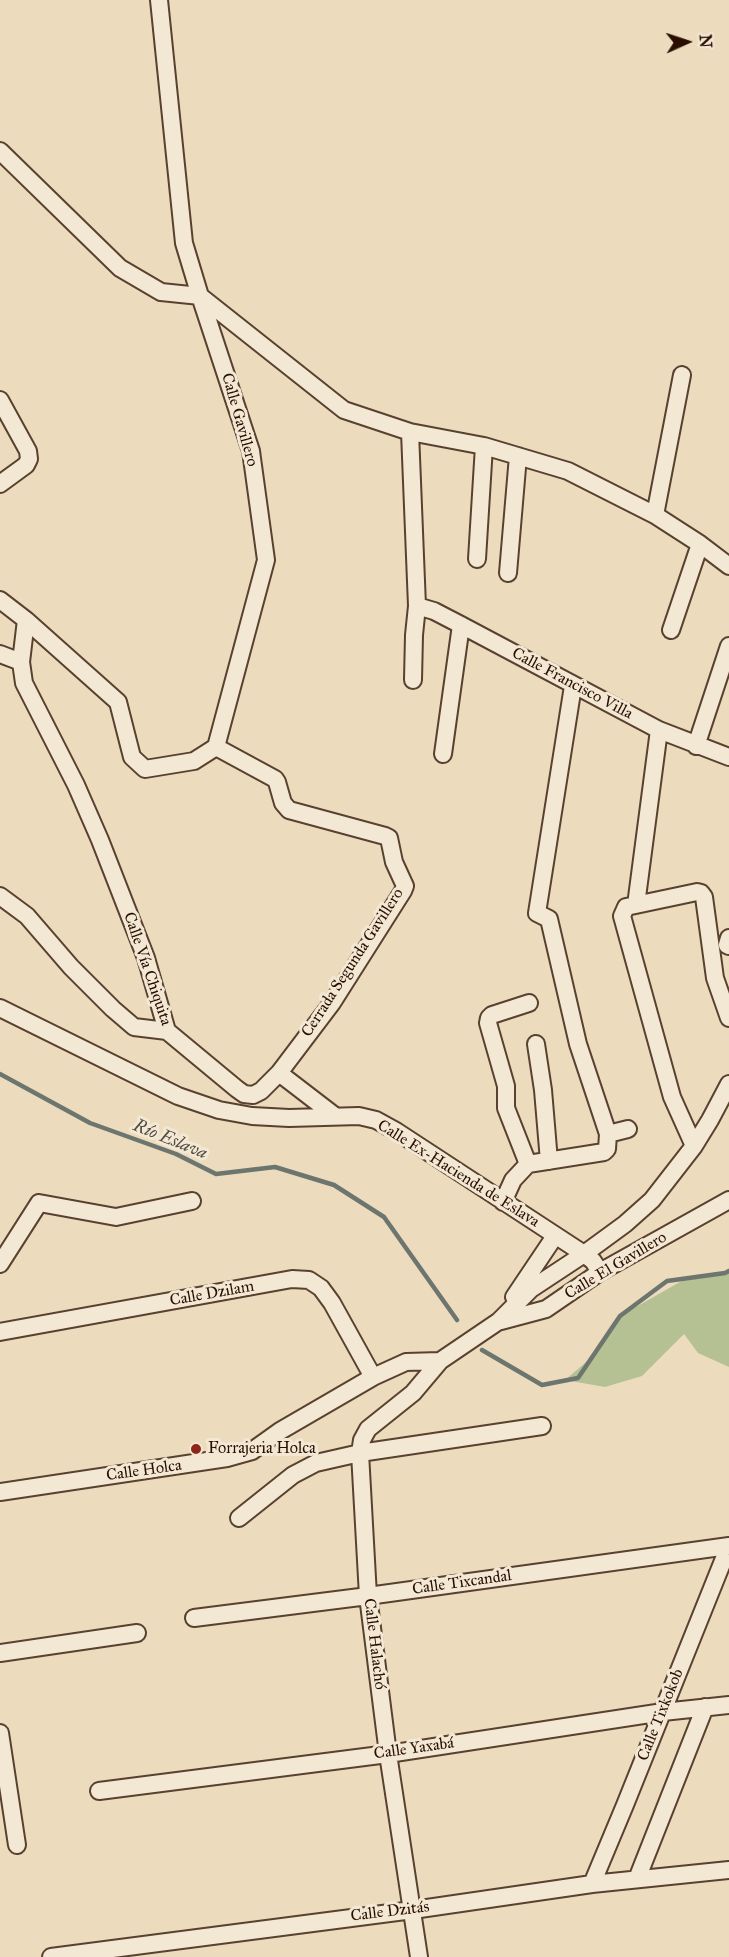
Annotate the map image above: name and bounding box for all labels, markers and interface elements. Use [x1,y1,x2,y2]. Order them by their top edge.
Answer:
north arrow [657,12,717,72]
text: N [696,34,715,48]
street label: Calle Gavillero [217,371,261,469]
street label: Calle Francisco Villa [508,644,636,724]
street label: Cerrada Segunda Gavillero [298,885,408,1041]
street label: Calle Vía Chiquita [119,910,175,1028]
water label: Río Eslava [130,1115,210,1165]
street label: Calle Ex-Hacienda de Eslava [373,1116,543,1232]
street label: Calle El Gavillero [562,1228,670,1304]
street label: Calle Dzilam [168,1277,256,1311]
place label: Forrajeria Holca [208,1439,316,1459]
marker: Forrajeria Holca [189,1442,203,1456]
street label: Calle Holca [105,1456,183,1486]
street label: Calle Tixcandal [411,1567,513,1599]
street label: Calle Halachó [359,1597,389,1691]
street label: Calle Tixkokob [634,1666,688,1764]
street label: Calle Yaxabá [373,1734,455,1764]
street label: Calle Dzitás [350,1898,430,1926]

